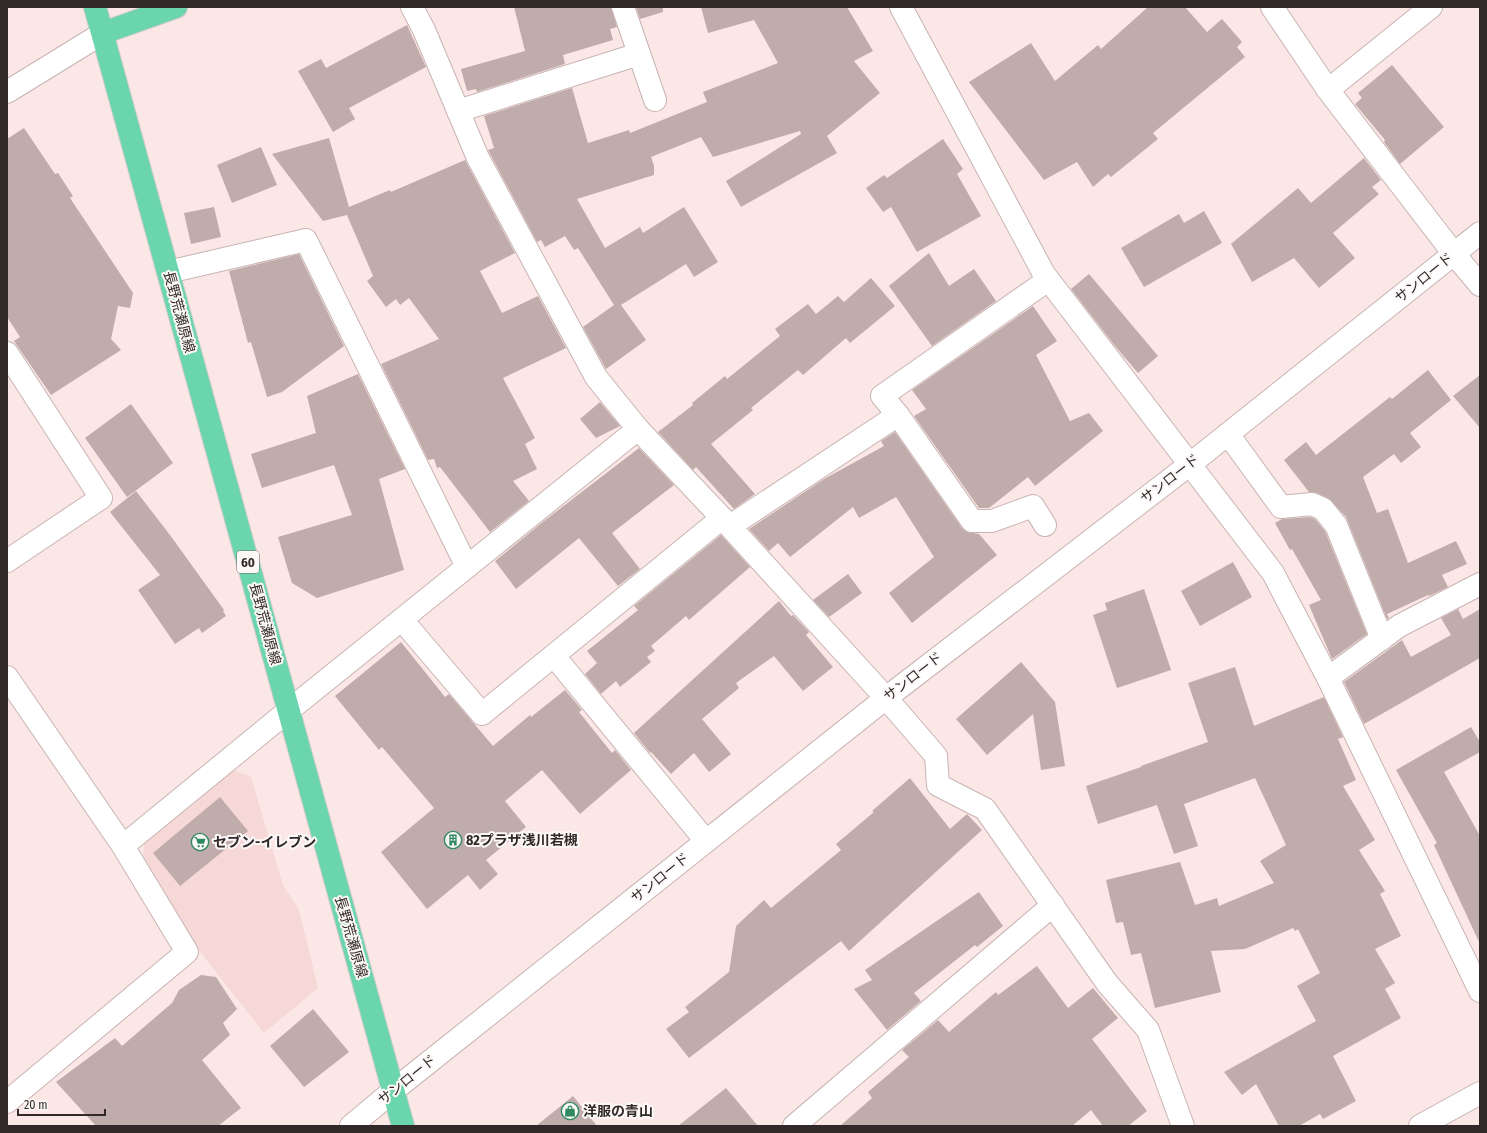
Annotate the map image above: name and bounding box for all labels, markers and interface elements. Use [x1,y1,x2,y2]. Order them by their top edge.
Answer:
street label: サンロード [1391,249,1457,307]
street label: 長野荒瀬原線 [160,269,198,355]
street label: サンロード [1137,451,1203,507]
road number: 60 [237,551,259,573]
street label: 長野荒瀬原線 [246,581,284,667]
street label: サンロード [880,649,946,705]
building icon: 82プラザ浅川若槻 [443,830,463,850]
supermarket icon: セブン-イレブン [190,832,210,852]
place label: 82プラザ浅川若槻 [466,832,578,849]
place label: セブン-イレブン [213,834,316,851]
street label: サンロード [627,849,693,907]
street label: 長野荒瀬原線 [331,894,371,980]
street label: サンロード [374,1051,440,1109]
scale bar [18,1091,105,1117]
text: 20 m [24,1098,48,1112]
shop icon: 洋服の青山 [560,1101,580,1121]
place label: 洋服の青山 [583,1103,653,1120]

